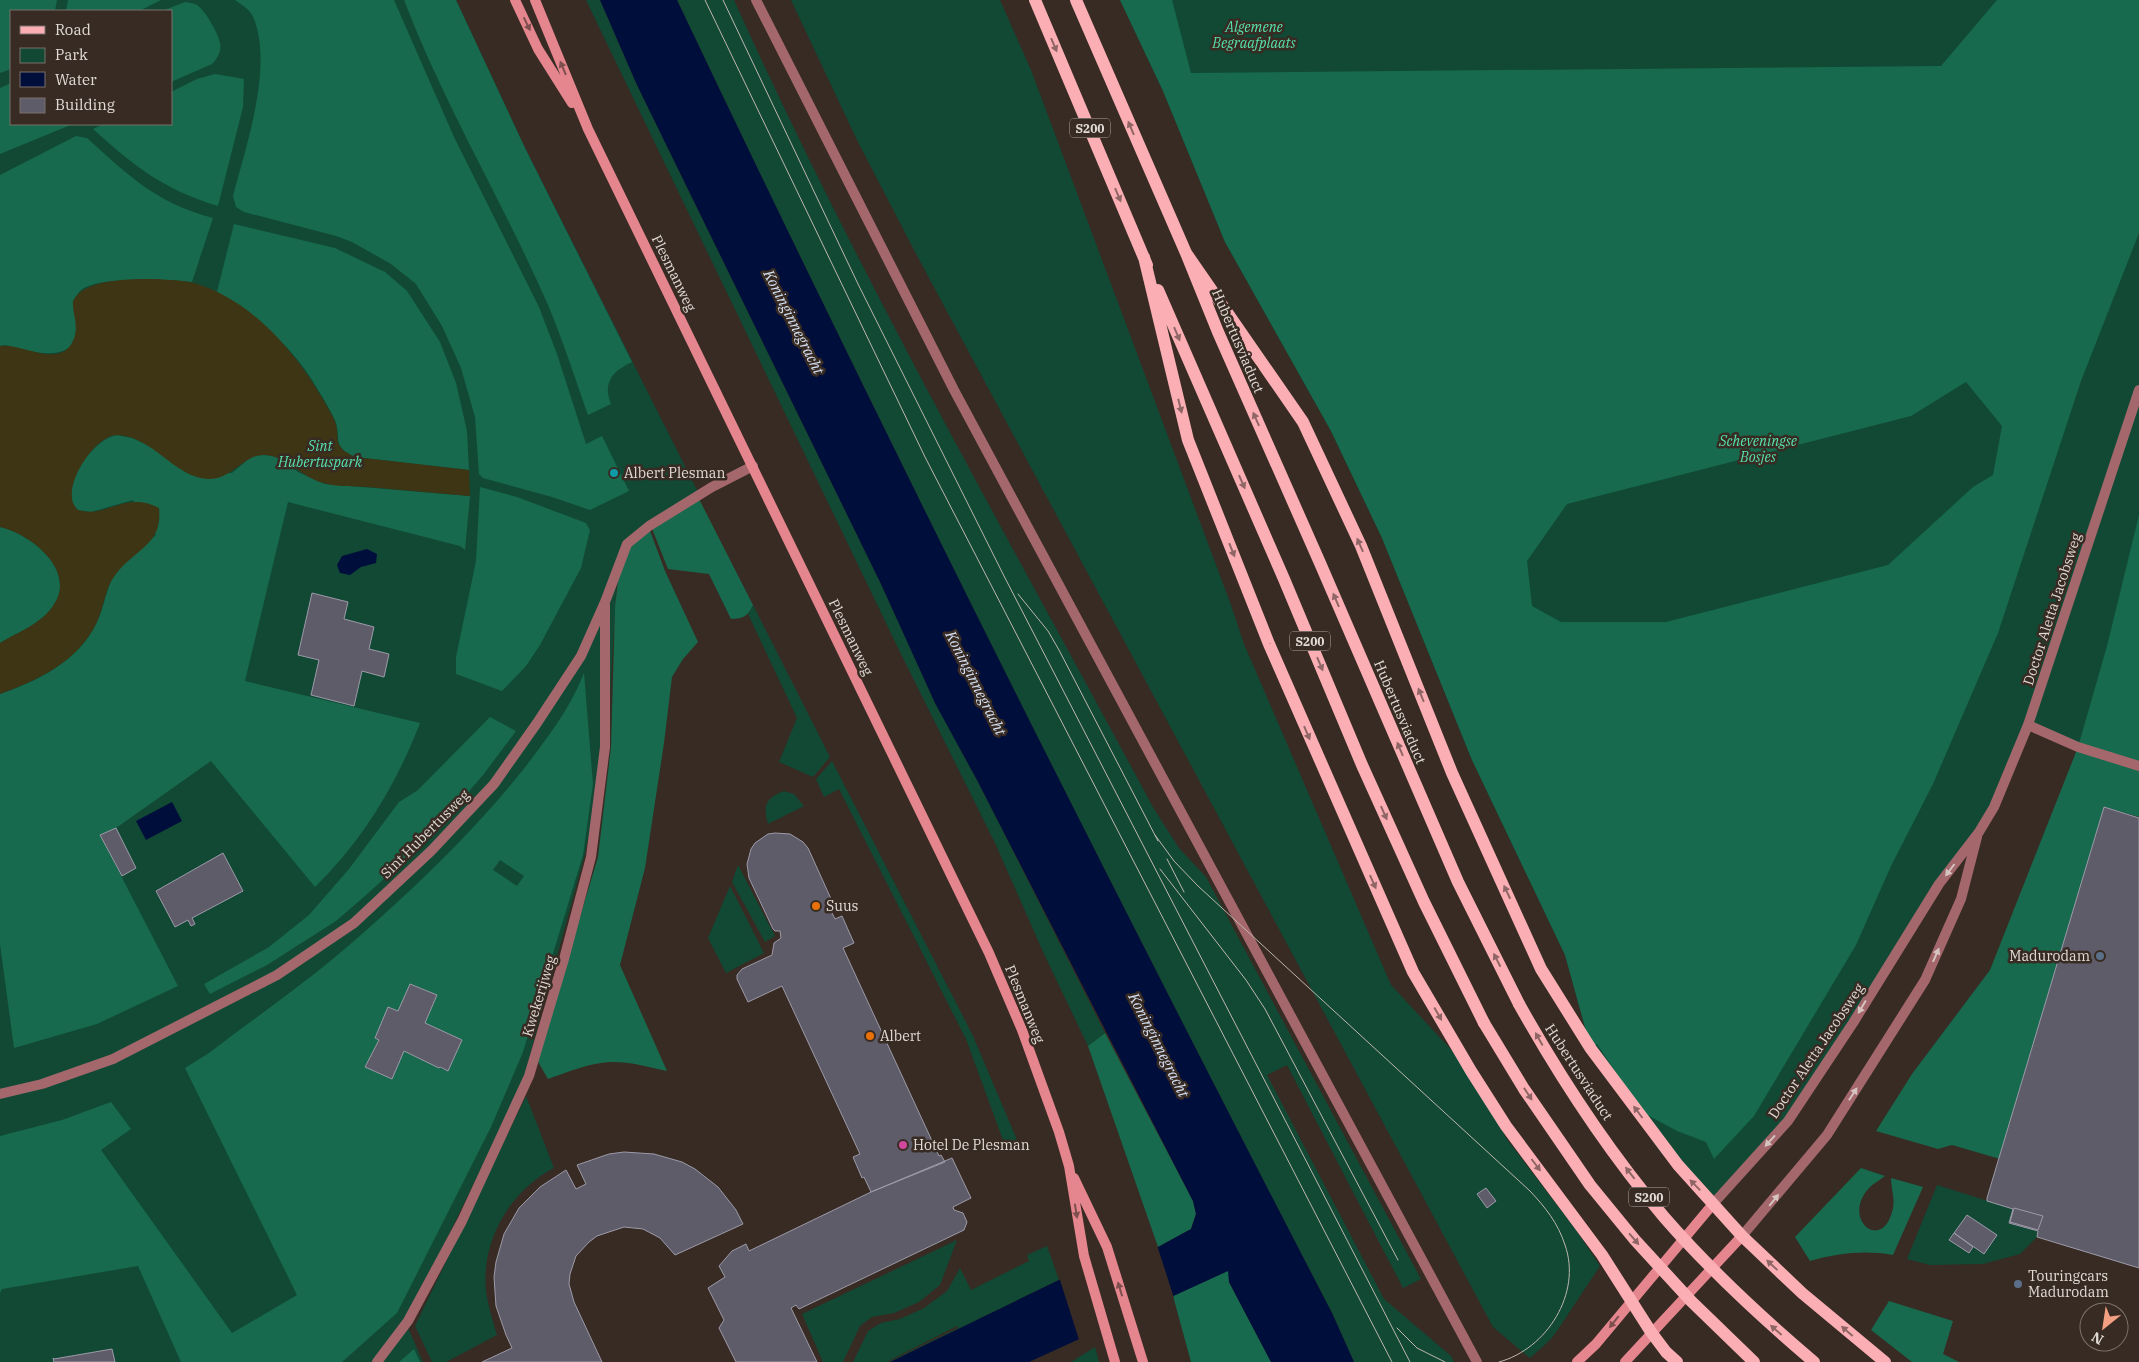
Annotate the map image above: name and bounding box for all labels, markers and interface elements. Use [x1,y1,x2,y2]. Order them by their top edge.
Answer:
legend [10,10,172,125]
one-way arrow [523,17,531,31]
park label: Algemene Begraafplaats [1211,18,1296,52]
text: Road [55,20,91,39]
one-way arrow [1051,38,1059,52]
text: Park [55,45,88,64]
one-way arrow [558,61,566,75]
text: Water [55,70,97,89]
text: Building [55,95,115,114]
road number: S200 [1070,119,1110,138]
one-way arrow [1127,121,1135,135]
one-way arrow [1114,188,1122,202]
street label: Plesmanweg [648,232,700,315]
water label: Koninginnegracht [759,265,829,378]
street label: Hubertusviaduct [1208,286,1268,396]
one-way arrow [1173,327,1181,341]
one-way arrow [1176,398,1184,413]
one-way arrow [1252,412,1260,426]
park label: Scheveningse Bosjes [1718,432,1798,466]
park label: Sint Hubertuspark [277,437,363,471]
place label: Albert Plesman [624,464,725,482]
marker: Albert Plesman [608,467,620,479]
one-way arrow [1238,475,1246,489]
street label: Doctor Aletta Jacobsweg [2019,530,2085,688]
one-way arrow [1355,538,1363,552]
one-way arrow [1228,543,1236,558]
one-way arrow [1331,593,1339,607]
street label: Plesmanweg [825,596,877,679]
water label: Koninginnegracht [941,626,1011,739]
road number: S200 [1290,631,1330,650]
one-way arrow [1316,657,1324,672]
street label: Hubertusviaduct [1370,657,1430,767]
one-way arrow [1416,688,1424,702]
one-way arrow [1304,726,1312,740]
one-way arrow [1396,741,1404,756]
street label: Sint Hubertusweg [377,786,473,882]
one-way arrow [1380,806,1388,820]
one-way arrow [1944,863,1955,876]
one-way arrow [1369,875,1377,889]
one-way arrow [1502,885,1510,899]
place label: Suus [826,897,859,915]
marker: Suus [810,900,822,912]
place label: Madurodam [2009,947,2090,965]
one-way arrow [1932,948,1940,962]
marker: Madurodam [2094,950,2106,962]
street label: Kwekerijweg [518,953,560,1039]
one-way arrow [1493,953,1501,968]
street label: Plesmanweg [1001,962,1049,1046]
street label: Doctor Aletta Jacobsweg [1764,980,1868,1122]
water label: Koninginnegracht [1124,988,1194,1101]
one-way arrow [1858,1001,1867,1014]
one-way arrow [1434,1007,1442,1022]
street label: Hubertusviaduct [1541,1020,1617,1124]
place label: Albert [880,1027,921,1045]
marker: Albert [864,1030,876,1042]
one-way arrow [1535,1032,1543,1046]
one-way arrow [1523,1088,1532,1101]
one-way arrow [1848,1088,1858,1101]
one-way arrow [1633,1105,1643,1119]
one-way arrow [1764,1134,1776,1146]
place label: Hotel De Plesman [913,1136,1030,1154]
marker: Hotel De Plesman [897,1139,909,1151]
one-way arrow [1531,1158,1541,1172]
one-way arrow [1625,1167,1635,1180]
one-way arrow [1689,1179,1701,1191]
road number: S200 [1629,1188,1669,1206]
one-way arrow [1768,1194,1779,1207]
one-way arrow [1073,1203,1081,1219]
one-way arrow [1628,1233,1640,1245]
one-way arrow [1765,1259,1778,1270]
place label: Touringcars Madurodam [2028,1267,2109,1301]
marker: Touringcars Madurodam [2012,1278,2024,1290]
one-way arrow [1116,1282,1123,1297]
north arrow [2079,1302,2129,1352]
one-way arrow [1609,1315,1620,1328]
one-way arrow [1770,1325,1783,1336]
one-way arrow [1841,1326,1854,1337]
text: N [2088,1328,2107,1349]

